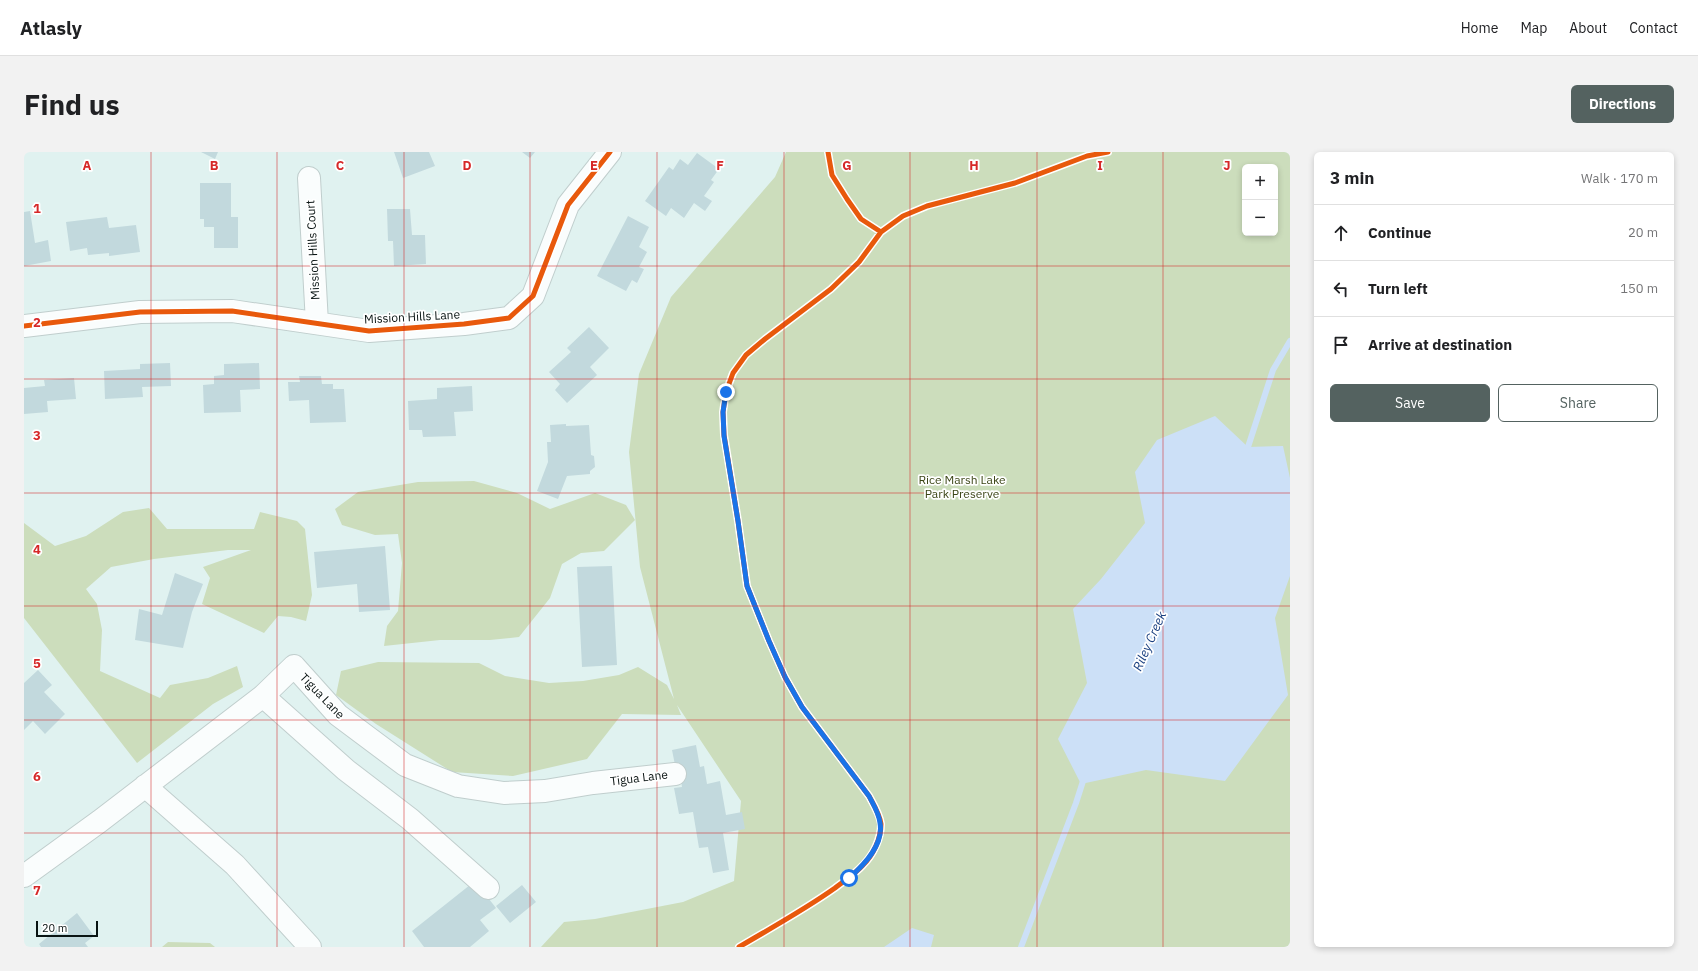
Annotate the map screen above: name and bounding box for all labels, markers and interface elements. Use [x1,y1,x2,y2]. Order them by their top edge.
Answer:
text: Atlasly [20,16,82,40]
text: Home [1461,19,1498,37]
text: Map [1520,19,1547,37]
text: About [1569,19,1607,37]
text: Contact [1629,19,1678,37]
button: Directions [1571,85,1674,123]
text: Find us [24,86,120,123]
text: A [83,157,92,174]
text: B [210,157,219,174]
text: C [336,157,345,174]
text: D [462,157,472,174]
text: E [590,157,598,174]
text: F [716,157,724,174]
text: G [842,157,852,174]
text: H [969,157,979,174]
text: I [1097,157,1103,174]
text: J [1223,157,1231,174]
map controls [1242,164,1278,236]
button: + [1242,164,1278,200]
text: 3 min [1330,167,1374,189]
text: Walk · 170 m [1581,170,1658,187]
text: 1 [33,200,41,217]
street label: Mission Hills Court [302,200,323,300]
button: − [1242,200,1278,236]
icon: ahead [1330,222,1352,244]
text: Continue [1368,223,1432,242]
text: 20 m [1628,224,1658,241]
icon: left [1330,278,1352,300]
text: Turn left [1368,279,1428,298]
text: 150 m [1620,280,1658,297]
street label: Mission Hills Lane [364,306,461,327]
text: 2 [33,314,41,331]
icon: arrive [1330,334,1352,356]
text: Arrive at destination [1368,335,1512,354]
route end [717,383,735,401]
button: Save [1330,384,1490,422]
button: Share [1498,384,1658,422]
text: 3 [33,427,41,444]
park label: Rice Marsh Lake Park Preserve [918,472,1006,501]
text: 4 [33,541,41,558]
water label: Riley Creek [1129,609,1170,674]
text: 5 [33,655,41,672]
street label: Tigua Lane [297,670,348,722]
street label: Tigua Lane [609,766,669,788]
text: 6 [33,768,41,785]
route start [840,869,858,887]
text: 7 [33,882,41,899]
scale bar [36,919,98,938]
text: 20 m [42,921,67,935]

